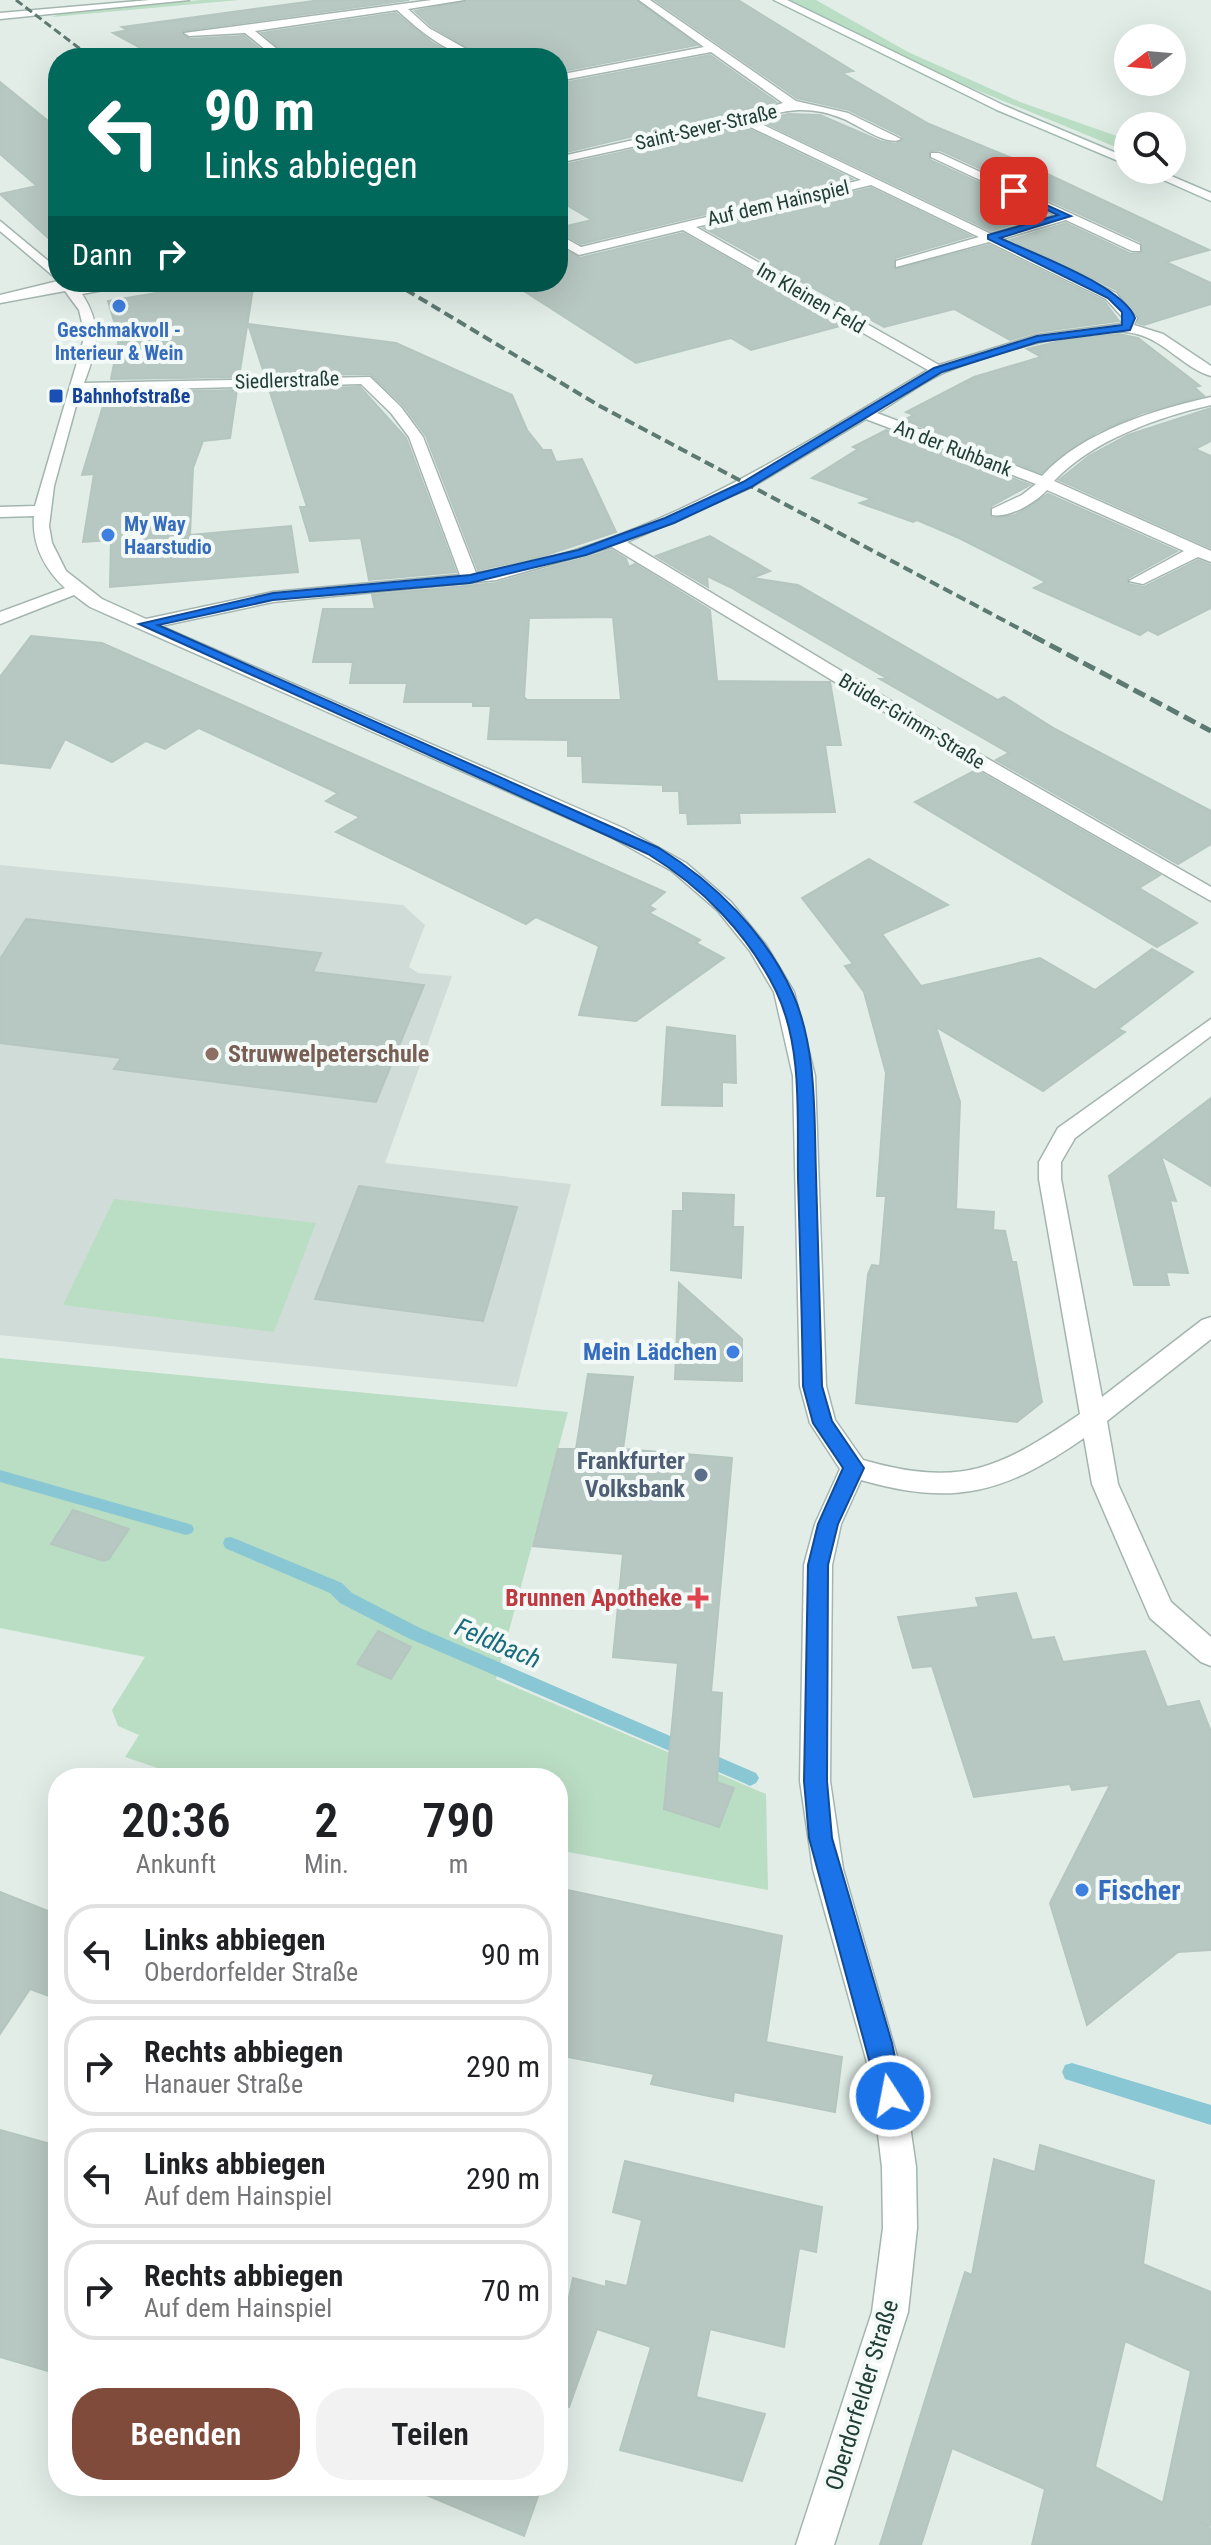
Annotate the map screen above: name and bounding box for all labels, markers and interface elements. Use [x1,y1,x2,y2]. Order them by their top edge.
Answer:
north arrow [1114,24,1186,96]
map controls [1114,24,1186,184]
text: 90 m [204,78,315,144]
icon: left [72,80,176,184]
street label: Saint-Sever-Straße [633,99,779,155]
button: search [1114,112,1186,184]
text: Links abbiegen [204,145,418,187]
pin [980,157,1048,225]
icon: arrive [992,169,1036,213]
street label: Auf dem Hainspiel [705,175,851,231]
icon: right [149,232,193,276]
text: Dann [72,237,133,272]
street label: Im Kleinen Feld [753,257,869,339]
marker: Geschmakvoll - Interieur & Wein [110,297,128,315]
place label: Geschmakvoll - Interieur & Wein [55,318,183,365]
street label: Siedlerstraße [234,366,340,394]
place label: Bahnhofstraße [72,384,190,408]
marker: Bahnhofstraße [47,387,65,405]
street label: An der Ruhbank [891,415,1015,481]
place label: My Way Haarstudio [124,512,212,559]
marker: My Way Haarstudio [99,526,117,544]
street label: Brüder-Grimm-Straße [835,668,989,774]
place label: Struwwelpeterschule [228,1040,429,1068]
marker: Struwwelpeterschule [203,1045,221,1063]
place label: Mein Lädchen [583,1338,717,1366]
marker: Mein Lädchen [724,1343,742,1361]
place label: Frankfurter Volksbank [577,1447,686,1503]
marker: Frankfurter Volksbank [692,1466,710,1484]
place label: Brunnen Apotheke [505,1584,682,1612]
marker: Brunnen Apotheke [689,1589,707,1607]
water label: Feldbach [451,1612,545,1674]
text: 20:36 [121,1792,231,1849]
text: 2 [314,1792,338,1849]
text: 790 [422,1792,495,1849]
text: Ankunft [136,1849,216,1879]
text: Min. [304,1849,349,1879]
text: m [449,1849,468,1879]
place label: Fischer [1098,1874,1180,1907]
marker: Fischer [1073,1881,1091,1899]
text: Links abbiegen [144,1922,326,1957]
icon: left [76,1932,120,1976]
text: 90 m [481,1937,540,1972]
text: Oberdorfelder Straße [144,1957,358,1987]
text: Rechts abbiegen [144,2034,343,2069]
icon: right [76,2044,120,2088]
text: 290 m [466,2049,540,2084]
position arrow [848,2054,932,2138]
text: Hanauer Straße [144,2069,303,2099]
text: Links abbiegen [144,2146,326,2181]
icon: left [76,2156,120,2200]
text: 290 m [466,2161,540,2196]
text: Auf dem Hainspiel [144,2181,332,2211]
text: Rechts abbiegen [144,2258,343,2293]
icon: right [76,2268,120,2312]
text: 70 m [481,2273,540,2308]
text: Auf dem Hainspiel [144,2293,332,2323]
street label: Oberdorfelder Straße [820,2296,904,2494]
button: Beenden [72,2388,300,2480]
button: Teilen [316,2388,544,2480]

